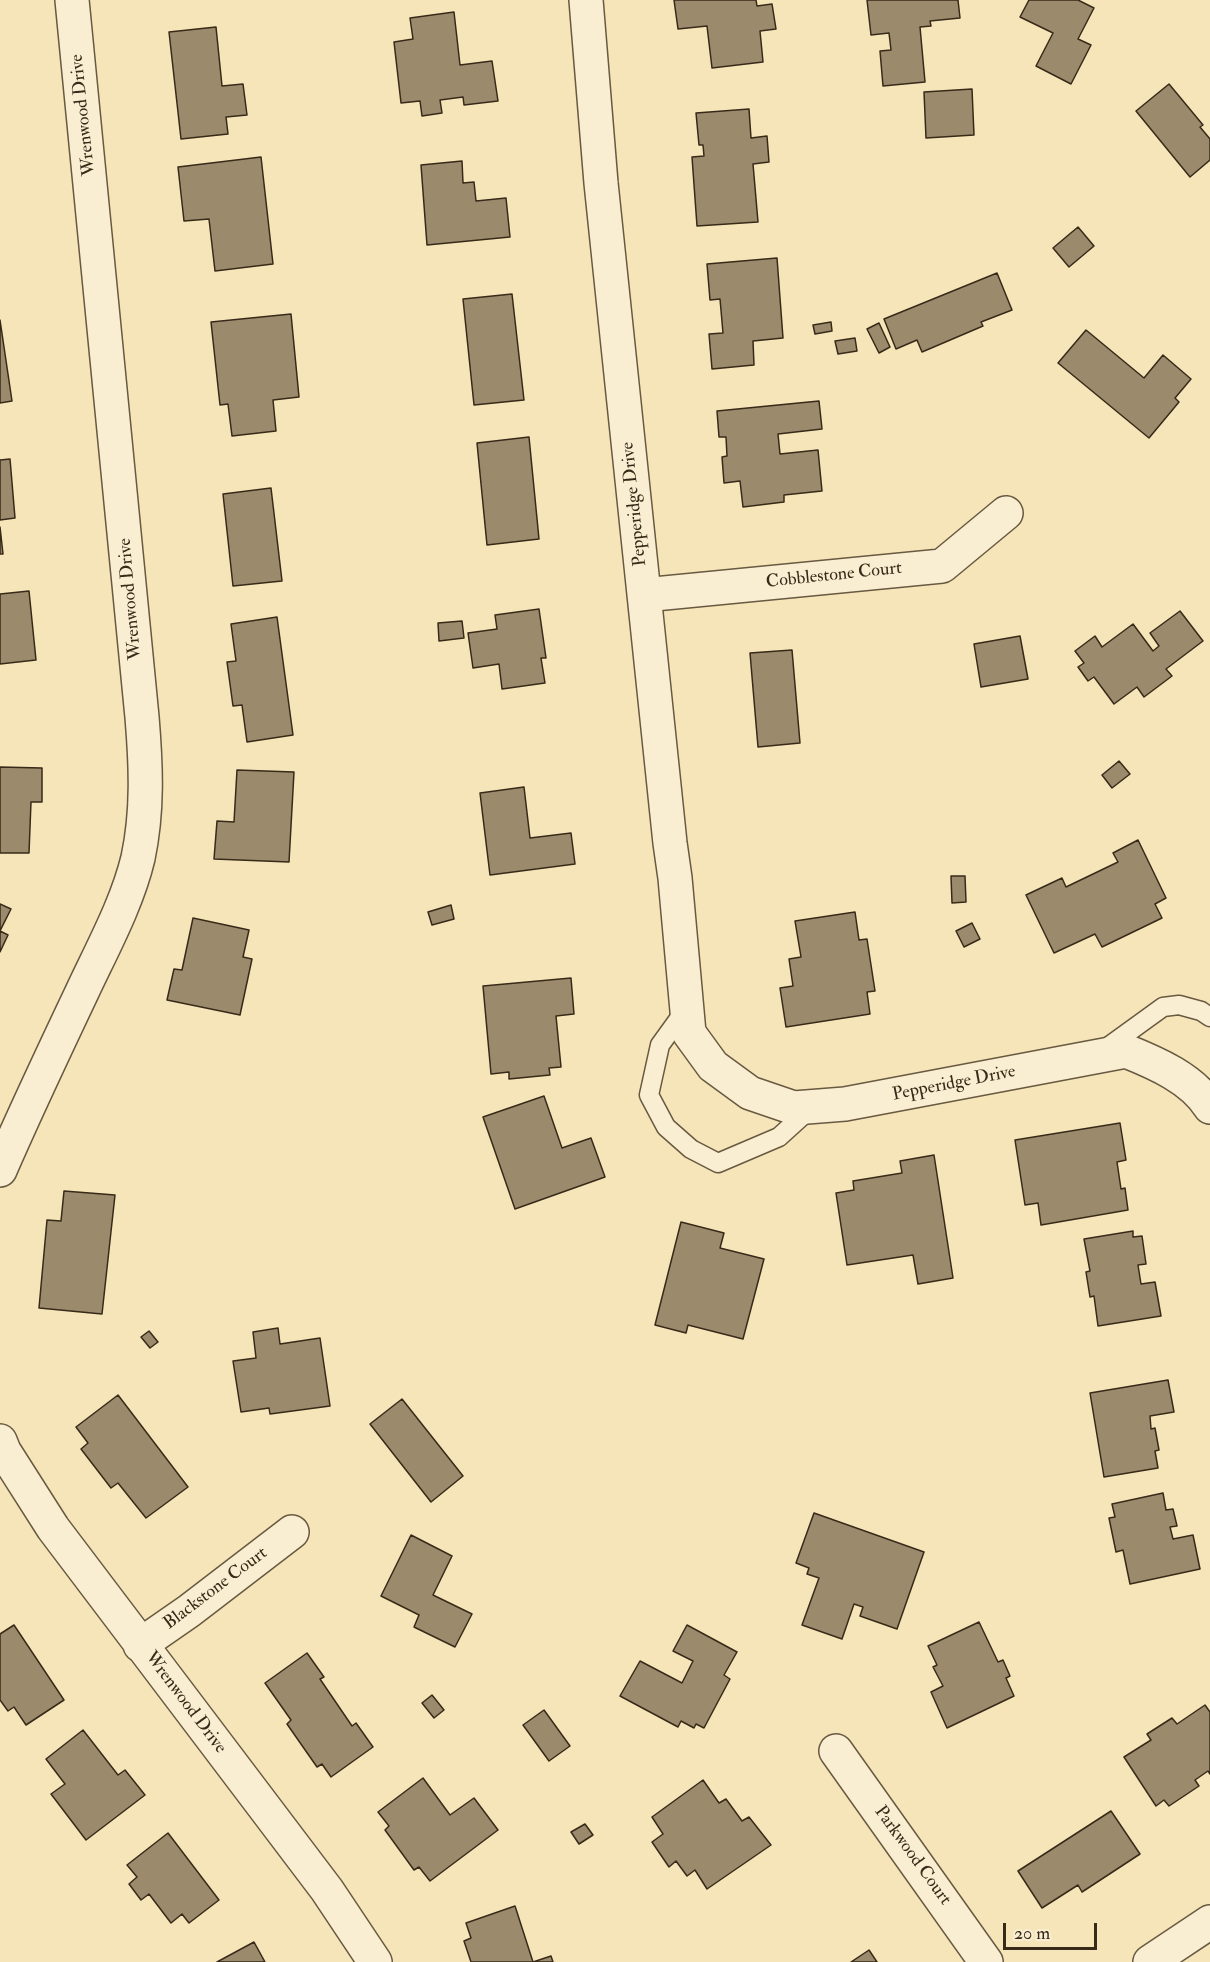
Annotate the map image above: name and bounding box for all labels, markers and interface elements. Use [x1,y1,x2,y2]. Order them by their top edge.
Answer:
street label: Wrenwood Drive [67,53,101,177]
street label: Pepperidge Drive [618,441,652,567]
street label: Wrenwood Drive [115,537,147,661]
street label: Cobblestone Court [765,558,903,594]
street label: Pepperidge Drive [891,1061,1017,1107]
street label: Blackstone Court [160,1543,272,1635]
street label: Wrenwood Drive [140,1648,230,1758]
street label: Parkwood Court [869,1802,955,1910]
scale bar [1006,1911,1100,1949]
text: 20 m [1014,1922,1050,1945]

